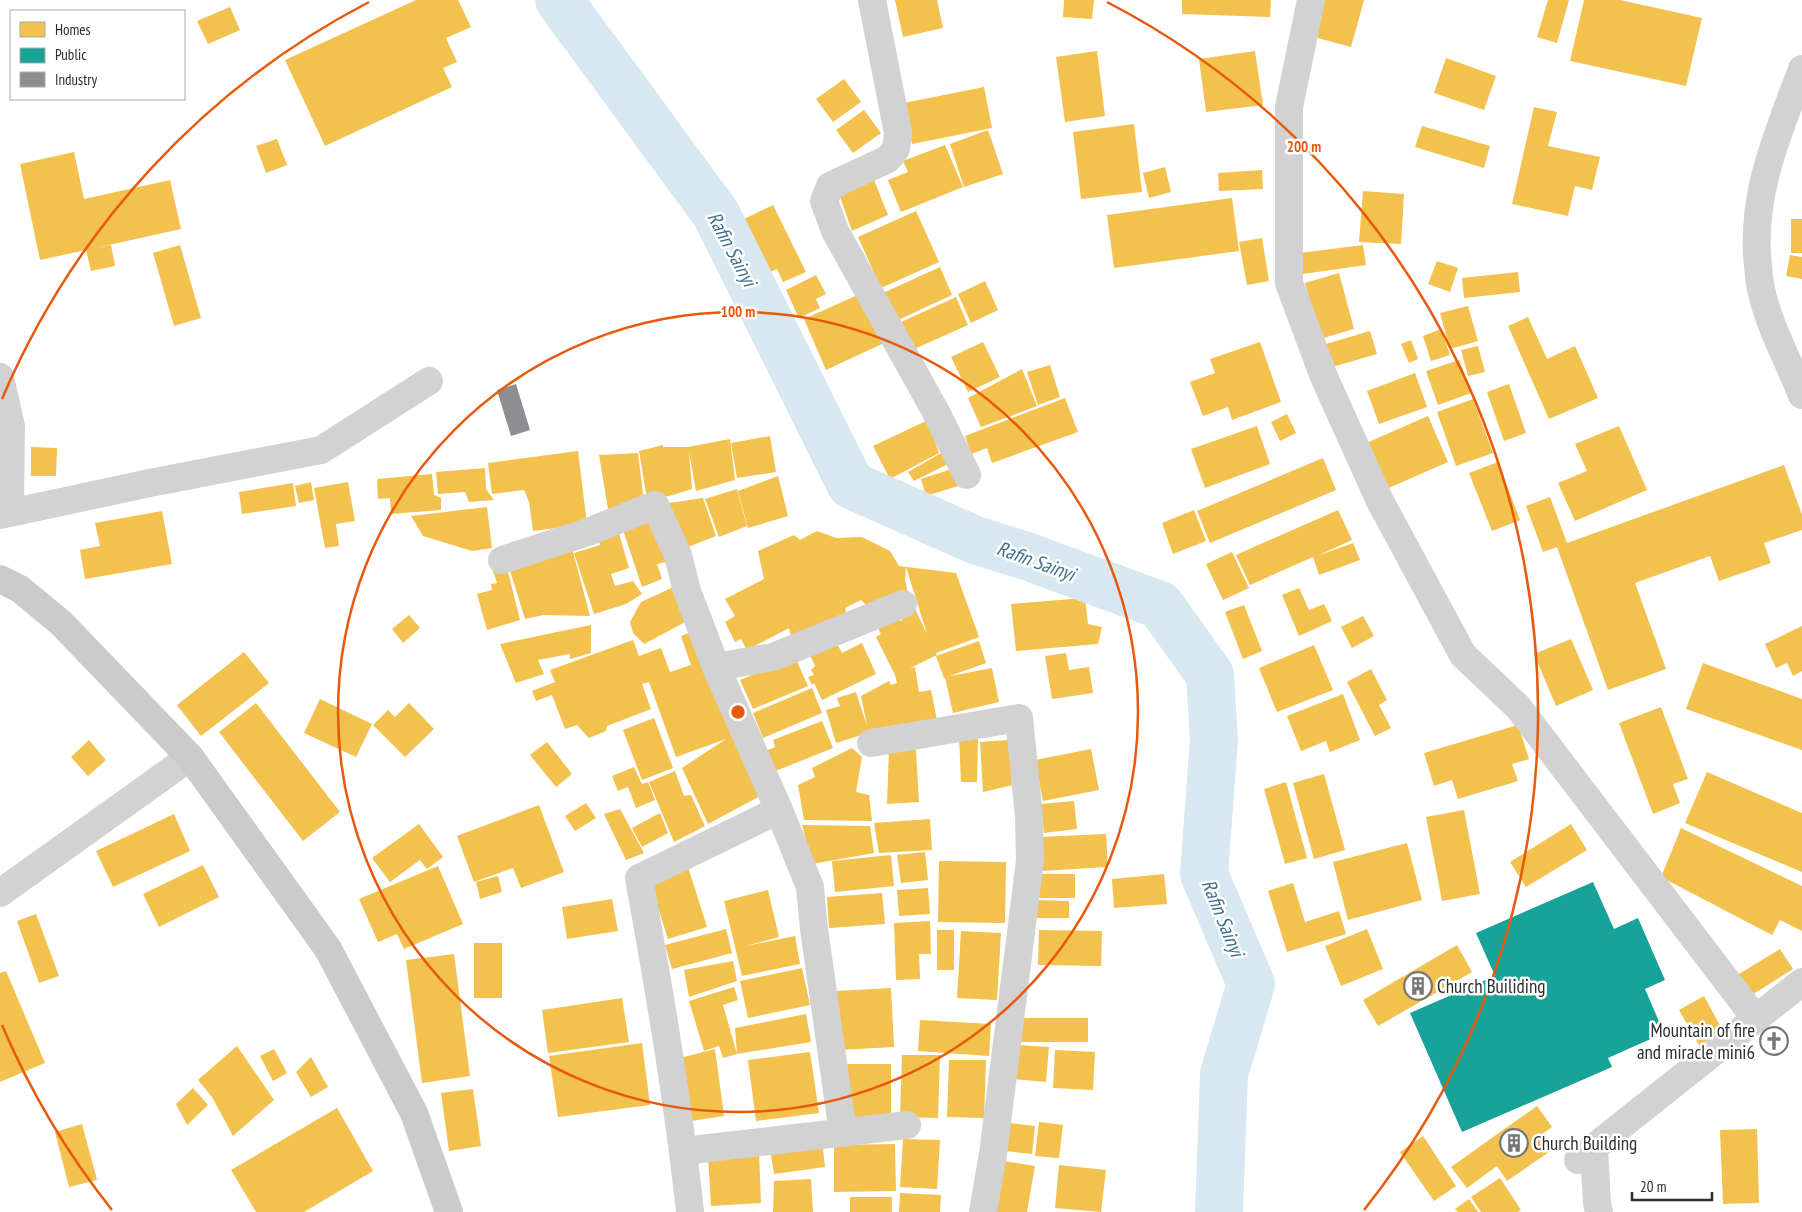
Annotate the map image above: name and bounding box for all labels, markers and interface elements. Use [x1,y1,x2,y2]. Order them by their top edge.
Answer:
legend [10,10,185,100]
text: Homes [55,20,91,39]
text: Public [55,45,87,64]
text: Industry [55,70,97,89]
text: 200 m [1287,137,1321,156]
water label: Rafin Sainyi [702,207,764,293]
text: 100 m [721,302,755,321]
water label: Rafin Sainyi [994,535,1081,588]
centre of rings [729,703,747,721]
water label: Rafin Sainyi [1196,876,1251,963]
building icon: Church Builiding [1403,971,1433,1001]
place label: Church Builiding [1437,974,1545,998]
place label: Mountain of fire and miracle mini6 [1637,1018,1755,1064]
church icon: Mountain of fire and miracle mini6 [1759,1026,1789,1056]
building icon: Church Building [1499,1128,1529,1158]
place label: Church Building [1533,1131,1637,1155]
scale bar [1632,1170,1712,1202]
text: 20 m [1640,1177,1666,1196]

